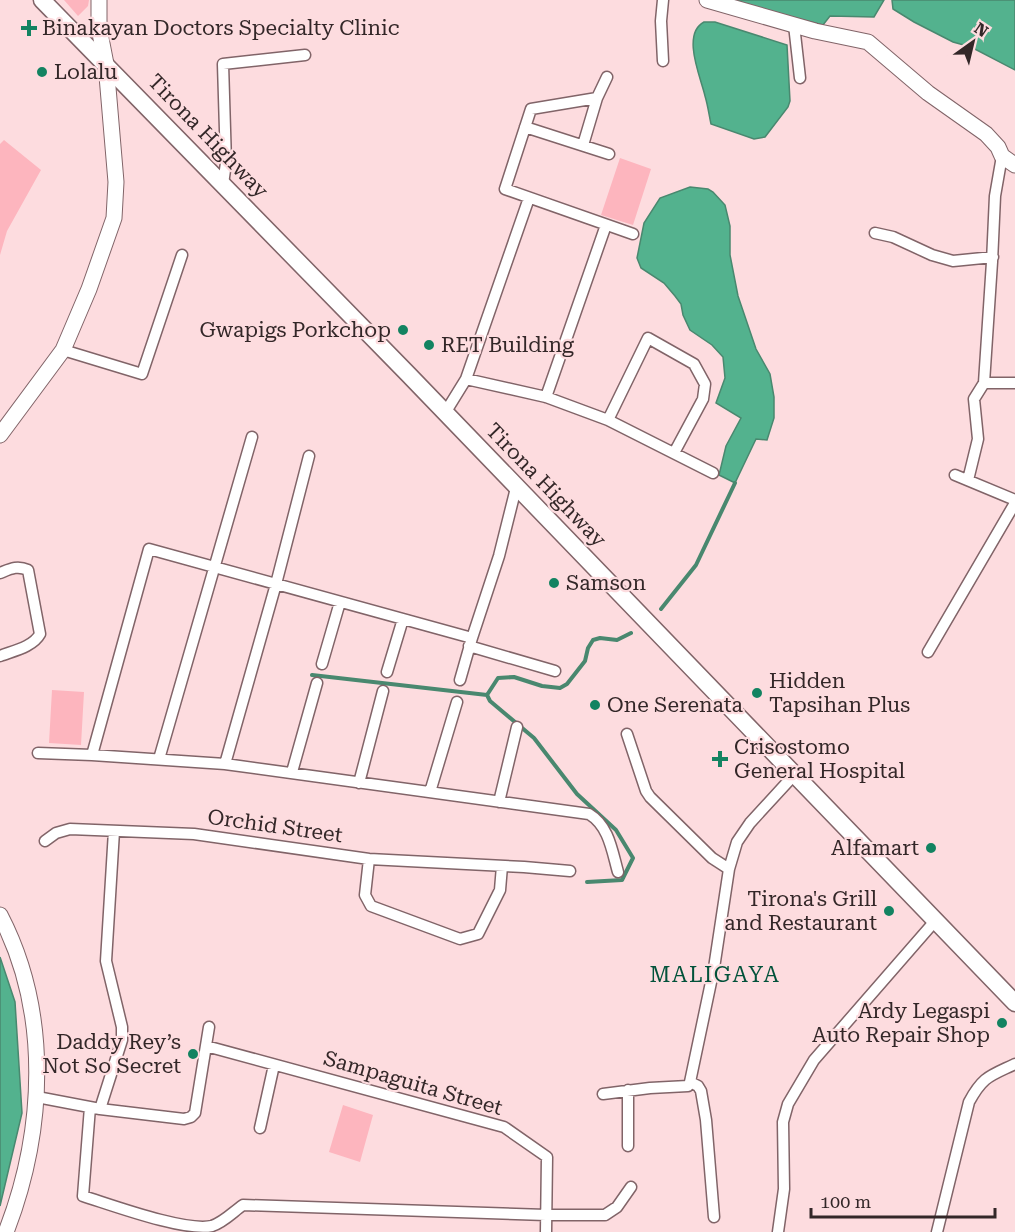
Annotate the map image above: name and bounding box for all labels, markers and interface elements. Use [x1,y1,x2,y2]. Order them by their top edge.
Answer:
north arrow [943,12,1003,72]
place label: Binakayan Doctors Specialty Clinic [42,16,400,40]
marker: Binakayan Doctors Specialty Clinic [20,19,38,37]
text: N [971,19,992,41]
place label: Lolalu [54,60,117,84]
marker: Lolalu [35,65,49,79]
street label: Tirona Highway [143,69,273,203]
place label: Gwapigs Porkchop [200,318,391,342]
marker: Gwapigs Porkchop [396,323,410,337]
place label: RET Building [441,333,574,357]
marker: RET Building [422,338,436,352]
street label: Tirona Highway [481,418,611,552]
place label: Samson [566,571,646,595]
marker: Samson [547,576,561,590]
place label: Hidden Tapsihan Plus [769,669,910,717]
marker: Hidden Tapsihan Plus [750,686,764,700]
place label: One Serenata [607,693,743,717]
marker: One Serenata [588,698,602,712]
place label: Crisostomo General Hospital [734,735,906,783]
marker: Crisostomo General Hospital [711,750,729,768]
street label: Orchid Street [206,805,344,847]
place label: Alfamart [831,836,919,860]
marker: Alfamart [924,841,938,855]
place label: Tirona's Grill and Restaurant [724,887,878,935]
marker: Tirona's Grill and Restaurant [882,904,896,918]
district label: MALIGAYA [650,962,780,987]
place label: Ardy Legaspi Auto Repair Shop [812,999,990,1047]
marker: Ardy Legaspi Auto Repair Shop [995,1016,1009,1030]
place label: Daddy Rey’s Not So Secret [42,1030,181,1078]
street label: Sampaguita Street [321,1046,505,1120]
marker: Daddy Rey’s Not So Secret [186,1047,200,1061]
scale bar [811,1181,996,1219]
text: 100 m [820,1191,871,1212]

